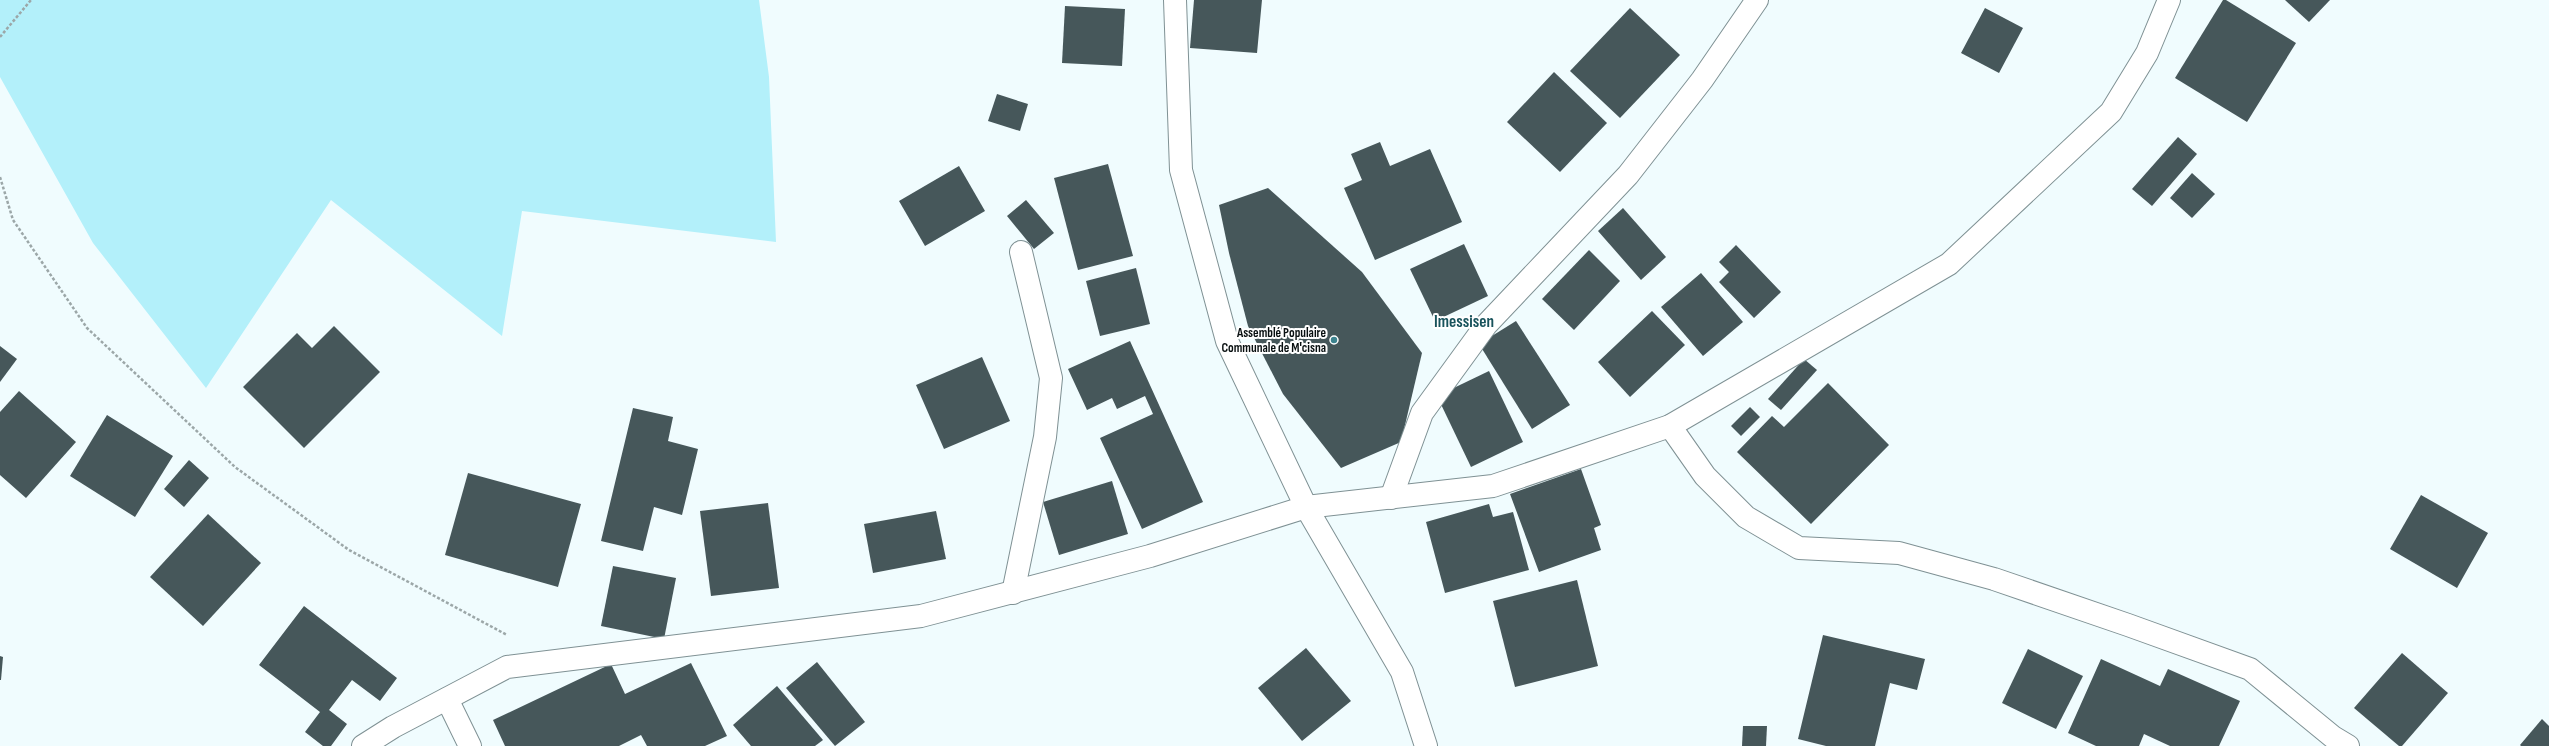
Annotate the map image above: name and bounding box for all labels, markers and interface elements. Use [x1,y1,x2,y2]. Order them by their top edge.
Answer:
district label: Imessisen [1434,312,1494,332]
place label: Assemblé Populaire Communale de M'cisna [1221,325,1326,356]
marker: Assemblé Populaire Communale de M'cisna [1329,335,1339,345]

